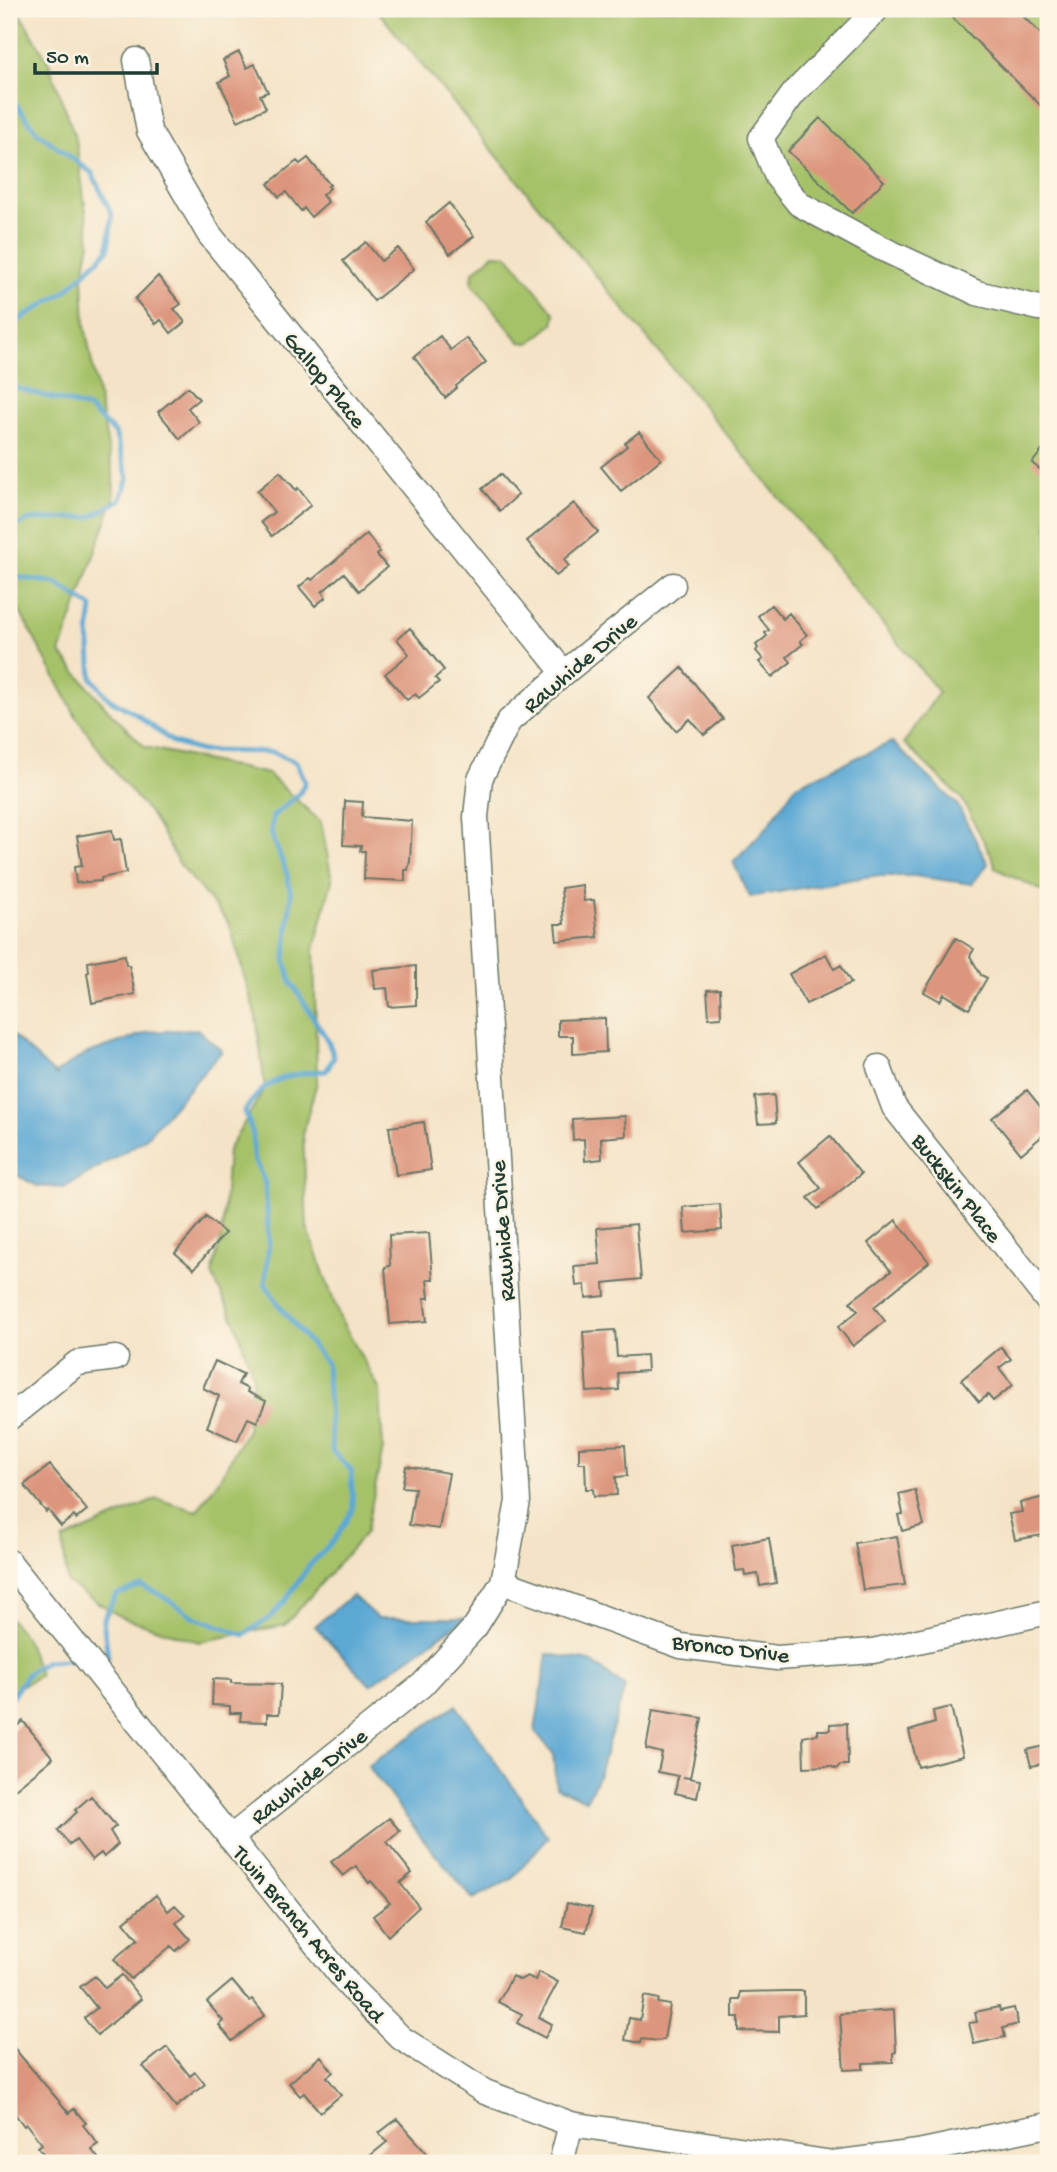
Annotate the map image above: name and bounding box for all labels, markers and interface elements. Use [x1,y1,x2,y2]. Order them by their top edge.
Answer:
scale bar [35,32,158,76]
text: 50 m [46,47,89,72]
street label: Gallop Place [276,328,371,436]
street label: Rawhide Drive [519,608,645,720]
street label: Buckskin Place [904,1128,1007,1250]
street label: Rawhide Drive [486,1158,523,1302]
street label: Bronco Drive [669,1630,792,1671]
street label: Rawhide Drive [246,1723,375,1832]
street label: Twin Branch Acres Road [224,1840,390,2030]

